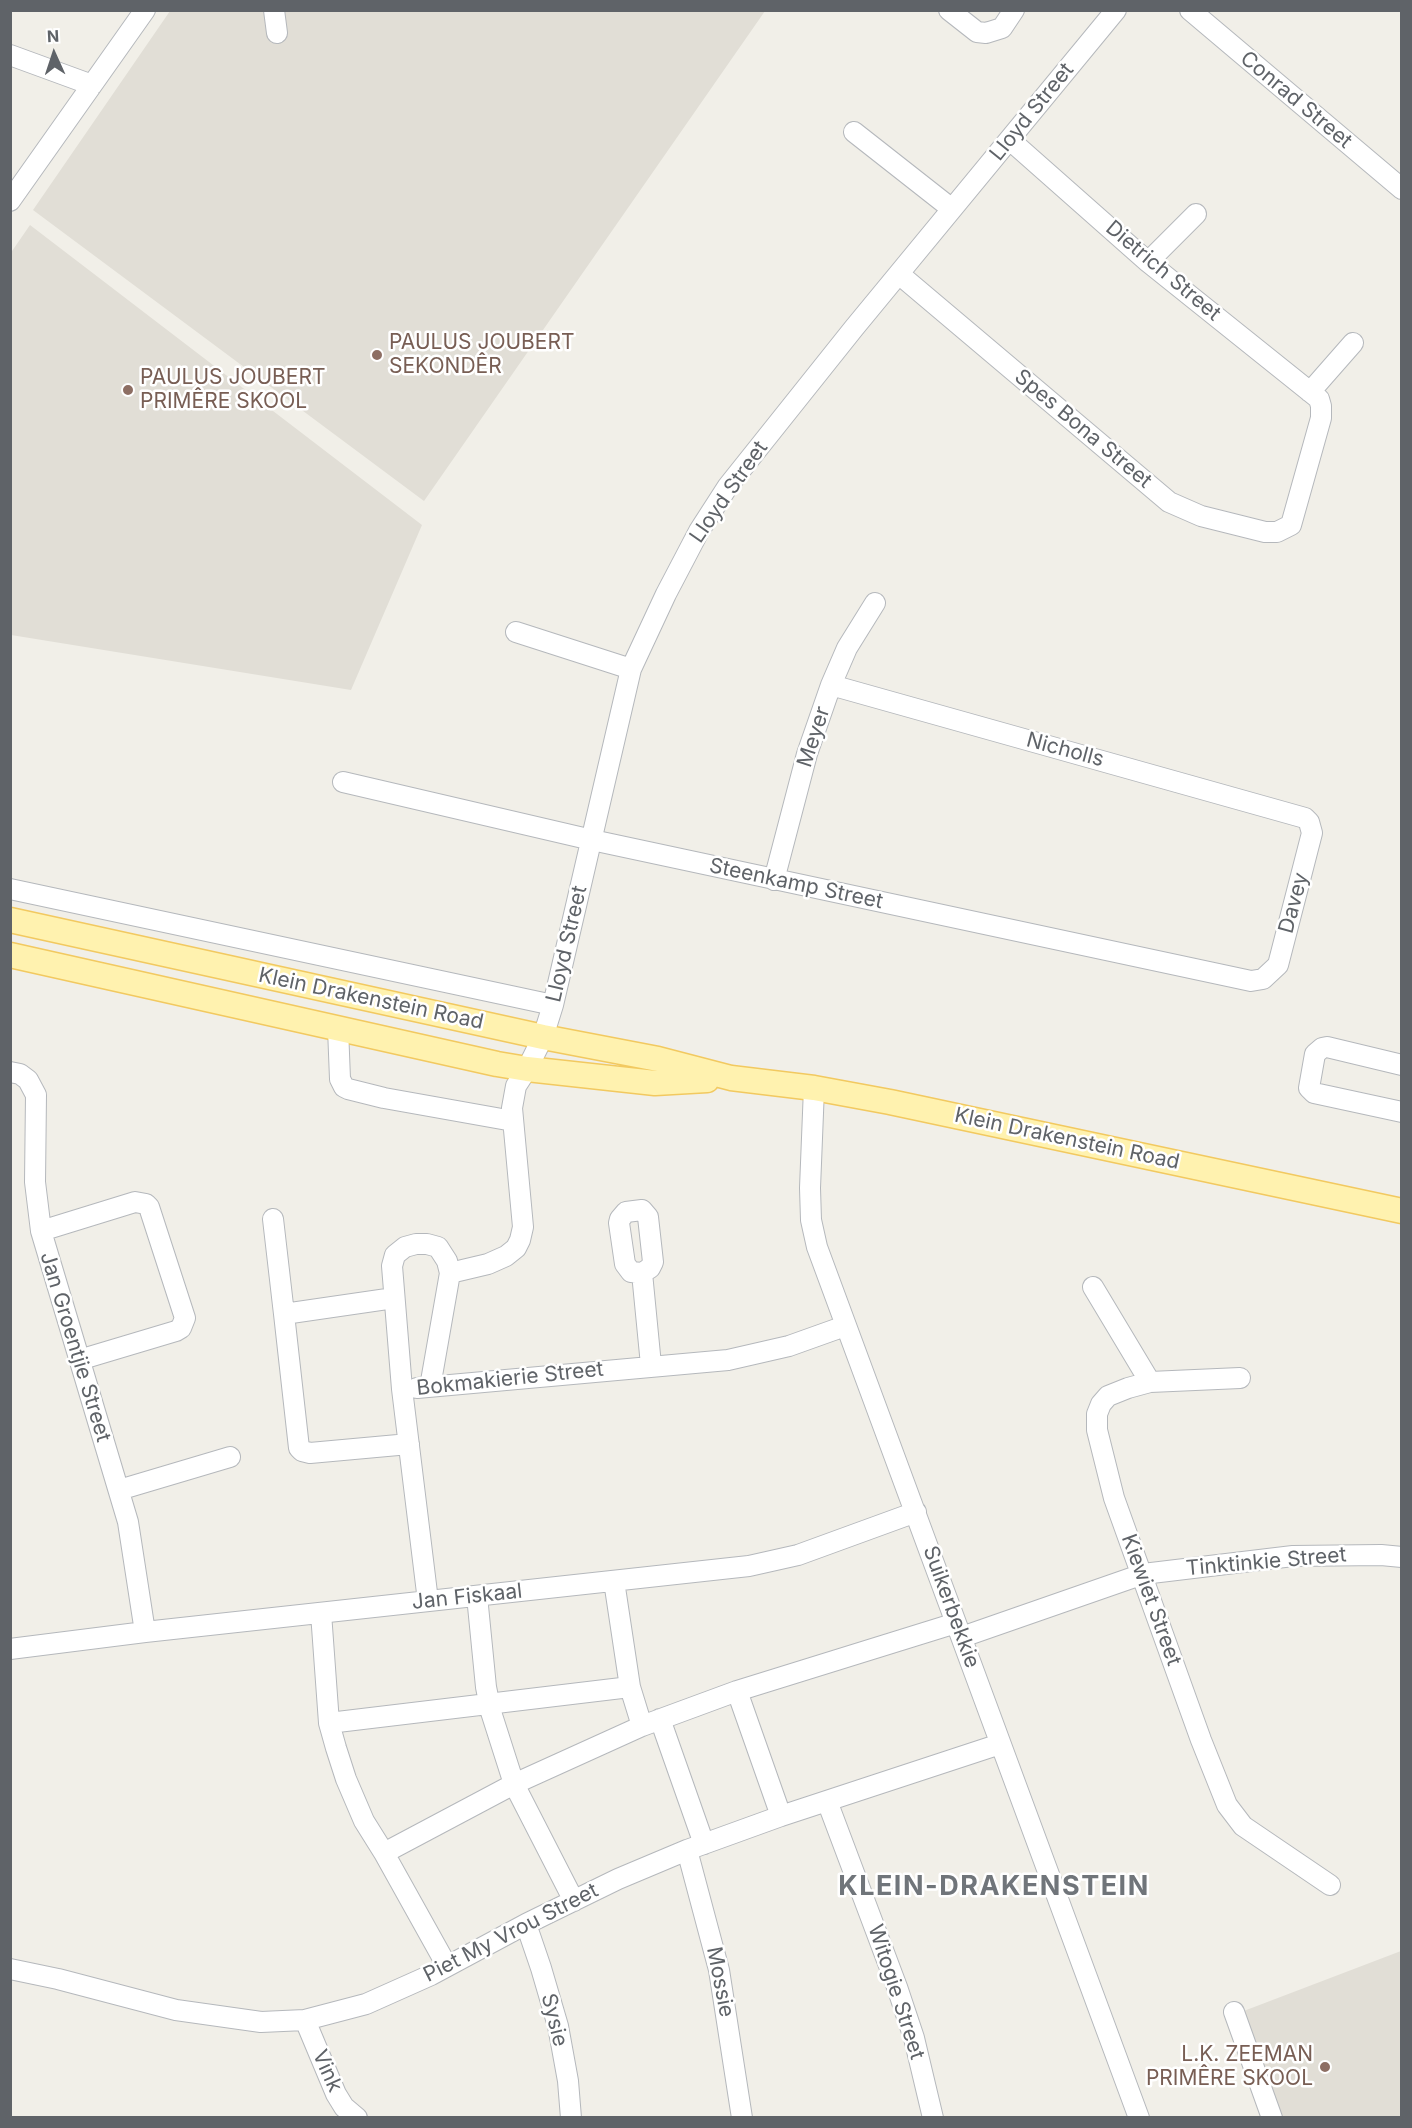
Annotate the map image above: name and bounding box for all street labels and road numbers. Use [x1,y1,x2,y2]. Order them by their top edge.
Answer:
street label: Conrad Street [1235,46,1357,154]
street label: Lloyd Street [985,58,1079,166]
street label: Dietrich Street [1100,216,1226,326]
street label: Spes Bona Street [1009,364,1157,494]
street label: Lloyd Street [685,436,773,548]
street label: Meyer [792,703,836,771]
street label: Nicholls [1024,728,1106,772]
street label: Steenkamp Street [707,853,885,915]
street label: Davey [1274,870,1314,936]
street label: Lloyd Street [541,883,593,1005]
street label: Klein Drakenstein Road [256,963,486,1035]
street label: Klein Drakenstein Road [952,1103,1182,1175]
street label: Jan Groentjie Street [34,1249,116,1445]
street label: Bokmakierie Street [415,1357,605,1401]
street label: Kiewiet Street [1116,1531,1186,1669]
street label: Tinktinkie Street [1185,1542,1347,1582]
street label: Suikerbekkie [917,1543,985,1671]
street label: Jan Fiskaal [411,1579,523,1615]
street label: Piet My Vrou Street [420,1878,602,1988]
street label: Witogie Street [862,1921,930,2063]
street label: Mossie [701,1945,739,2019]
street label: Sysie [535,1991,573,2049]
street label: Vink [307,2046,347,2096]

